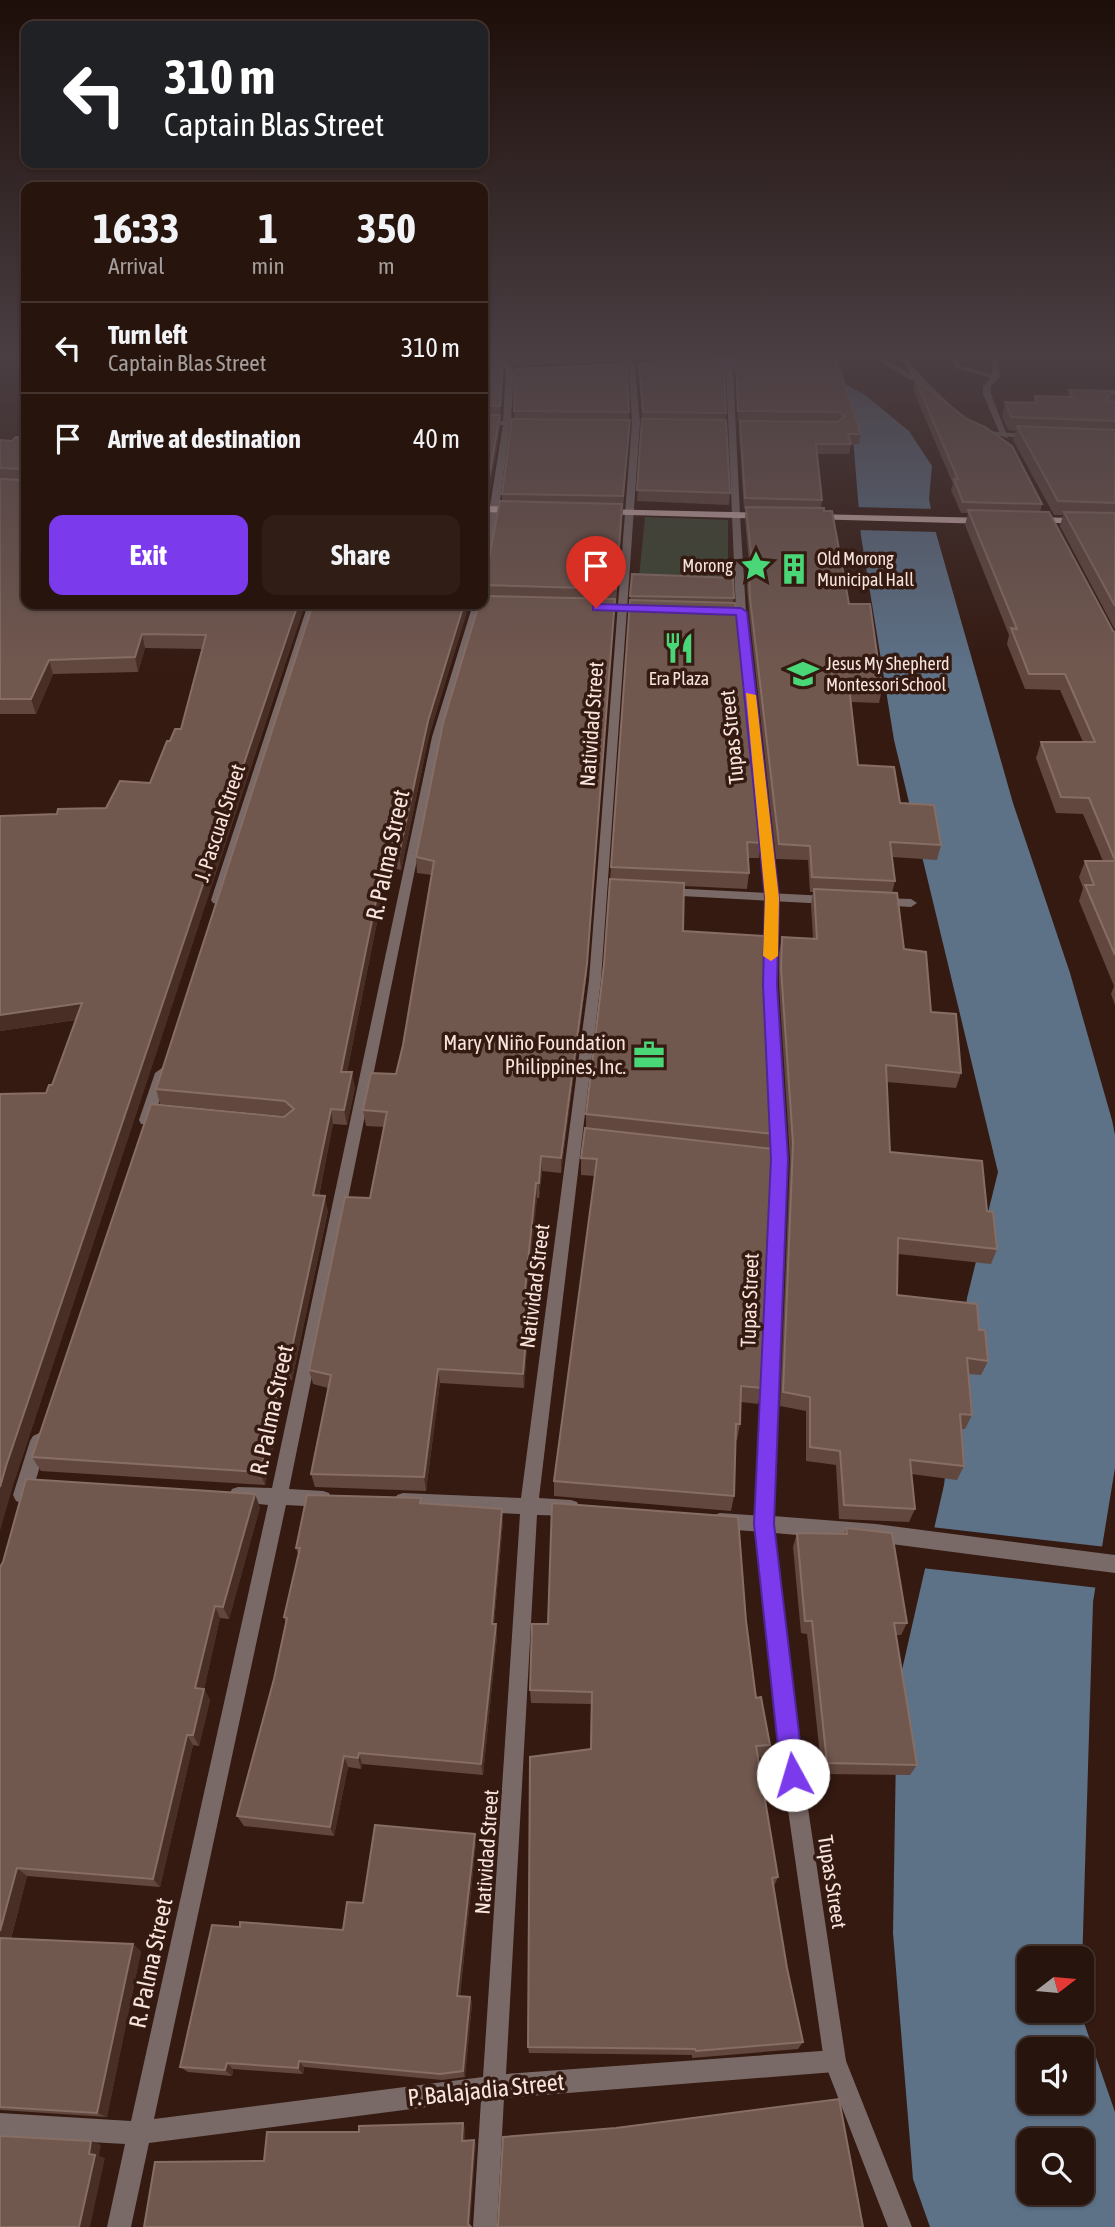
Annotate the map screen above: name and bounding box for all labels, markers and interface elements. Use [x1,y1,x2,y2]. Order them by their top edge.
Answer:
text: 310 m [164,48,275,104]
icon: left [49,49,140,140]
text: Captain Blas Street [164,106,384,143]
text: 16:33 [93,204,180,252]
text: 1 [258,204,278,252]
text: 350 [357,204,416,252]
text: Arrival [108,253,164,279]
text: min [252,253,285,279]
text: m [378,253,395,279]
text: Turn left [108,320,188,350]
icon: left [49,329,87,367]
text: 310 m [401,333,460,363]
text: Captain Blas Street [108,350,266,376]
icon: arrive [49,420,87,458]
text: Arrive at destination [108,424,301,454]
text: 40 m [413,424,460,454]
button: Exit [49,515,248,595]
button: Share [262,515,460,595]
pin [566,536,626,608]
icon: arrive [577,547,615,585]
place label: Old Morong Municipal Hall [817,548,914,590]
place icon: Morong [739,549,773,583]
building icon: Old Morong Municipal Hall [777,552,811,586]
place label: Morong [682,555,733,576]
restaurant icon: Era Plaza [662,631,696,665]
place label: Jesus My Shepherd Montessori School [826,653,949,695]
school or university icon: Jesus My Shepherd Montessori School [786,657,820,691]
street label: Natividad Street [575,661,607,787]
place label: Era Plaza [649,668,709,689]
street label: Tupas Street [714,689,748,785]
street label: J. Pascual Street [189,761,249,884]
street label: R. Palma Street [361,787,415,923]
place label: Mary Y Niño Foundation Philippines, Inc. [443,1030,626,1078]
office icon: Mary Y Niño Foundation Philippines, Inc. [632,1038,666,1072]
street label: Natividad Street [514,1222,554,1349]
street label: Tupas Street [735,1252,763,1348]
street label: R. Palma Street [245,1342,299,1478]
position arrow [756,1738,830,1812]
street label: Natividad Street [470,1789,502,1915]
street label: Tupas Street [814,1833,852,1930]
street label: R. Palma Street [124,1895,178,2031]
north arrow [1017,1946,1094,2023]
map controls [1017,1946,1094,2205]
button: sound [1017,2037,1094,2114]
street label: P. Balajadia Street [406,2068,566,2111]
button: search [1017,2128,1094,2205]

